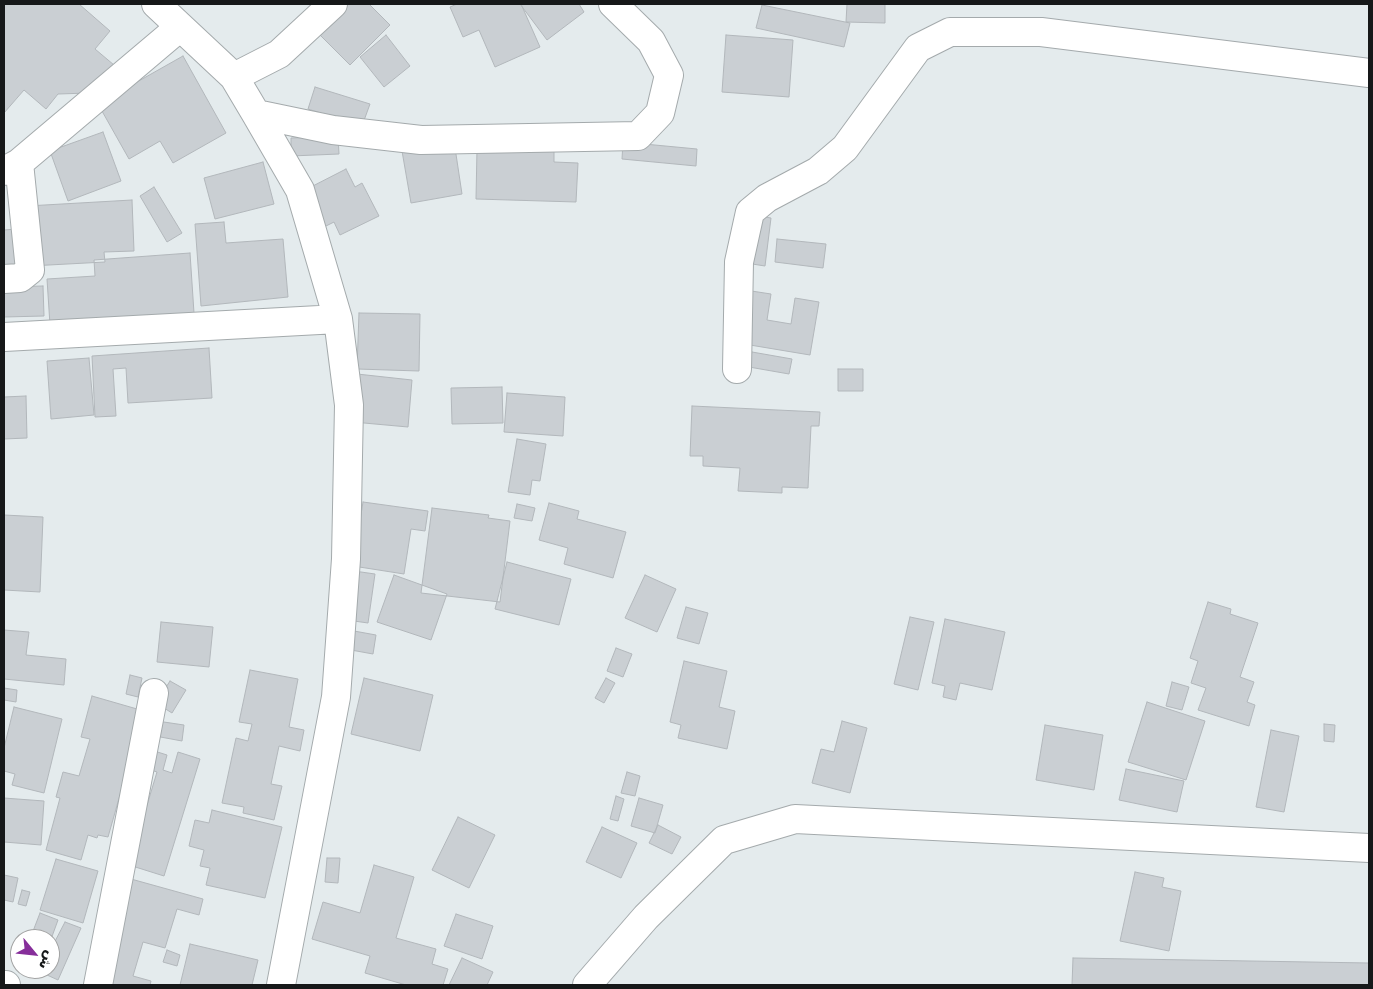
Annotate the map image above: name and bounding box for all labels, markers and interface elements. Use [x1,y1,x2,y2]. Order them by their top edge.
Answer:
north arrow [10,929,60,979]
text: ش [36,948,59,973]

